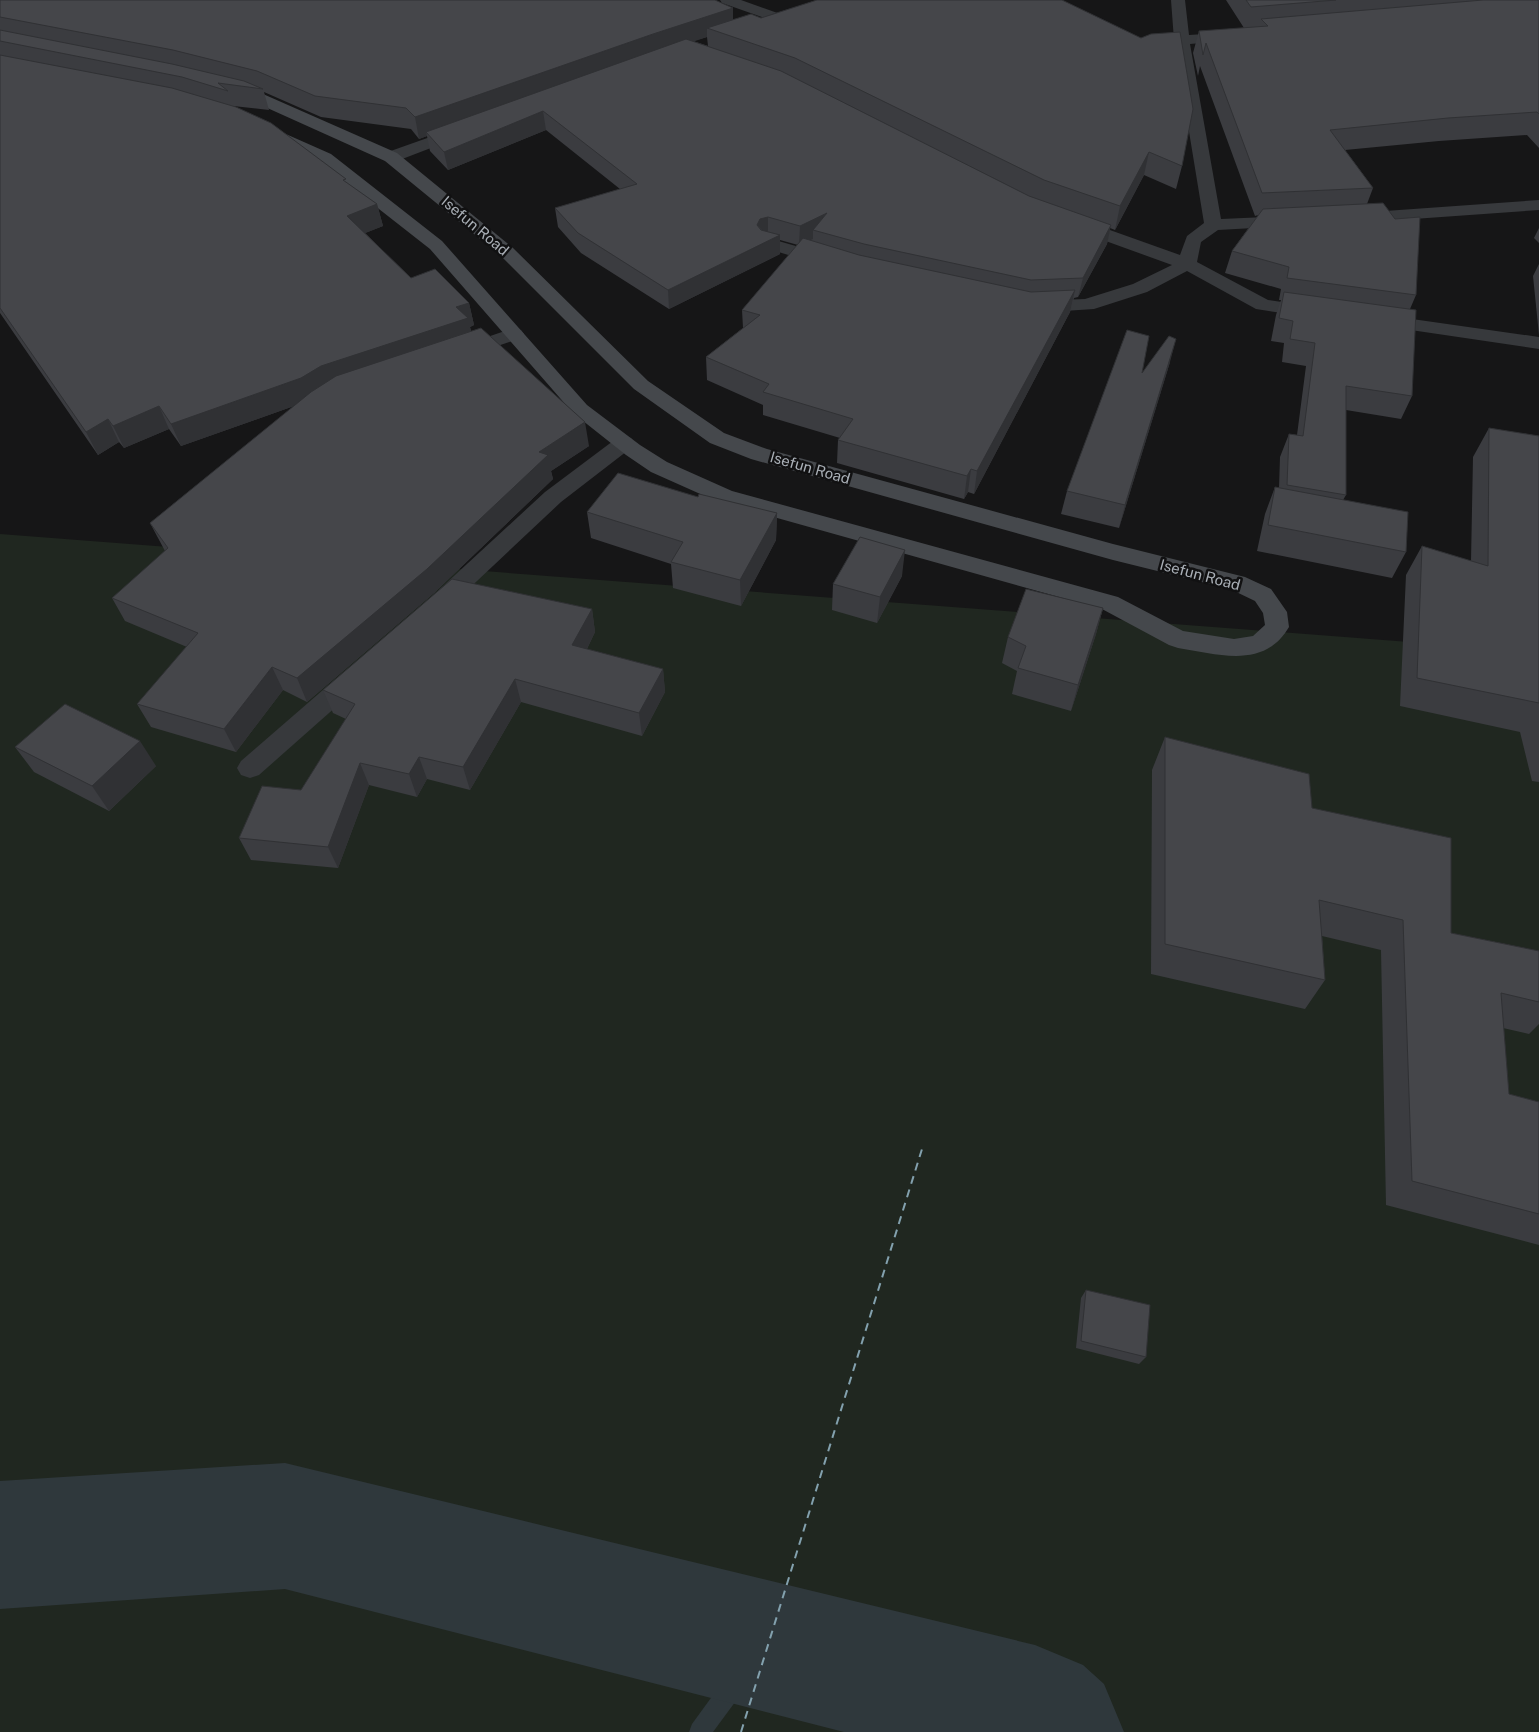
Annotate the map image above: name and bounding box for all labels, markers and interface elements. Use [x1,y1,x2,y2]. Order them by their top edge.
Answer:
street label: Isefun Road [438,193,512,259]
street label: Isefun Road [768,448,852,487]
street label: Isefun Road [1158,556,1242,593]

